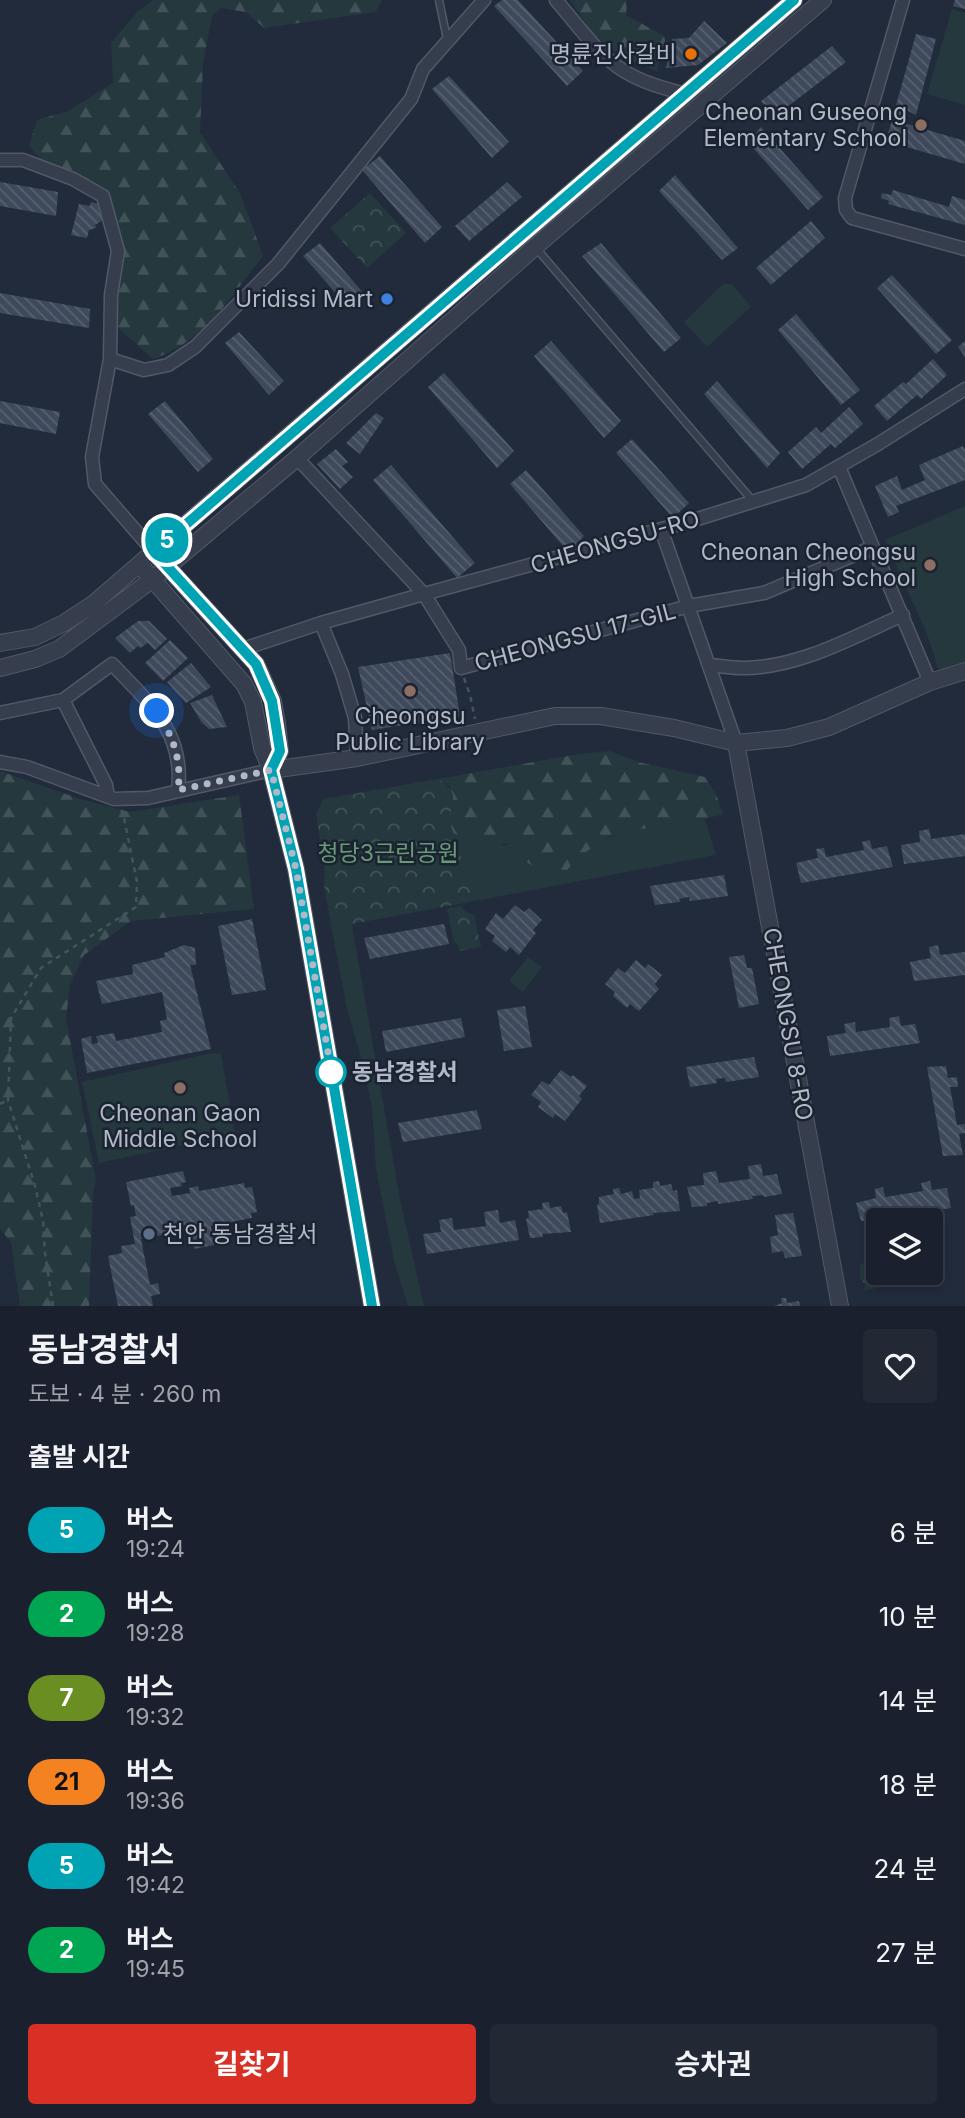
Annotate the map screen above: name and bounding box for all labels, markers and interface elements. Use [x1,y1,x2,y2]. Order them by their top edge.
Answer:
place label: 명륜진사갈비 [550,40,677,68]
marker: 명륜진사갈비 [683,46,699,62]
place label: Cheonan Guseong Elementary School [703,98,907,152]
marker: Cheonan Guseong Elementary School [913,117,929,133]
place label: Uridissi Mart [235,285,373,313]
marker: Uridissi Mart [379,291,395,307]
street label: CHEONGSU-RO [527,504,703,580]
line badge: 5 [144,517,190,563]
text: 5 [159,525,175,554]
place label: Cheonan Cheongsu High School [701,538,916,592]
marker: Cheonan Cheongsu High School [922,557,938,573]
street label: CHEONGSU 17-GIL [471,597,679,677]
marker: Cheongsu Public Library [402,683,418,699]
your location [139,693,174,728]
place label: Cheongsu Public Library [335,702,485,756]
park label: 청당3근린공원 [317,839,459,867]
street label: CHEONGSU 8-RO [757,925,819,1123]
marker: 동남경찰서 [316,1057,346,1087]
place label: 동남경찰서 [352,1058,458,1086]
marker: Cheonan Gaon Middle School [172,1080,188,1096]
place label: Cheonan Gaon Middle School [99,1099,261,1153]
map controls [866,1208,943,1285]
button: layers [866,1208,943,1285]
place label: 천안 동남경찰서 [163,1220,318,1248]
marker: 천안 동남경찰서 [141,1226,157,1242]
text: 동남경찰서 [28,1329,180,1369]
button: heart [863,1329,937,1403]
text: 도보 · 4 분 · 260 m [28,1380,221,1408]
text: 출발 시간 [28,1441,130,1472]
text: 버스 [126,1503,174,1534]
text: 5 [59,1515,74,1544]
text: 6 분 [890,1517,937,1548]
text: 19:24 [126,1535,185,1563]
text: 버스 [126,1587,174,1618]
text: 2 [59,1599,74,1628]
text: 10 분 [879,1601,937,1632]
text: 19:28 [126,1619,185,1647]
text: 버스 [126,1671,174,1702]
text: 7 [60,1683,73,1712]
text: 14 분 [878,1685,937,1716]
text: 19:32 [126,1703,184,1731]
text: 버스 [126,1755,174,1786]
text: 21 [54,1767,79,1796]
text: 18 분 [879,1769,937,1800]
text: 19:36 [126,1787,185,1815]
text: 버스 [126,1839,174,1870]
text: 5 [59,1851,74,1880]
text: 24 분 [874,1853,937,1884]
text: 19:42 [126,1871,185,1899]
text: 버스 [126,1923,174,1954]
text: 2 [59,1935,74,1964]
text: 27 분 [875,1937,937,1968]
text: 19:45 [126,1955,185,1983]
button: 길찾기 [28,2024,476,2104]
button: 승차권 [490,2024,937,2104]

